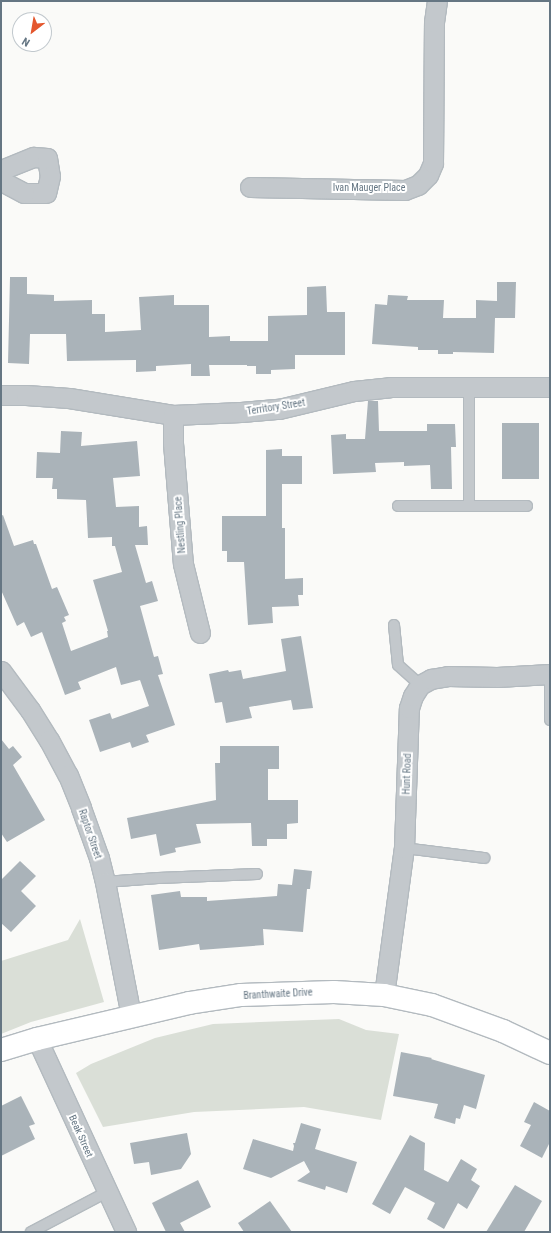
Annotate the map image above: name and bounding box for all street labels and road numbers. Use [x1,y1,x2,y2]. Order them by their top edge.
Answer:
street label: Ivan Mauger Place [333,182,405,194]
street label: Territory Street [246,396,306,418]
street label: Nestling Place [172,496,188,554]
street label: Hunt Road [400,753,414,795]
street label: Raptor Street [76,808,104,860]
street label: Branthwaite Drive [243,986,313,1002]
street label: Beak Street [66,1113,96,1159]

